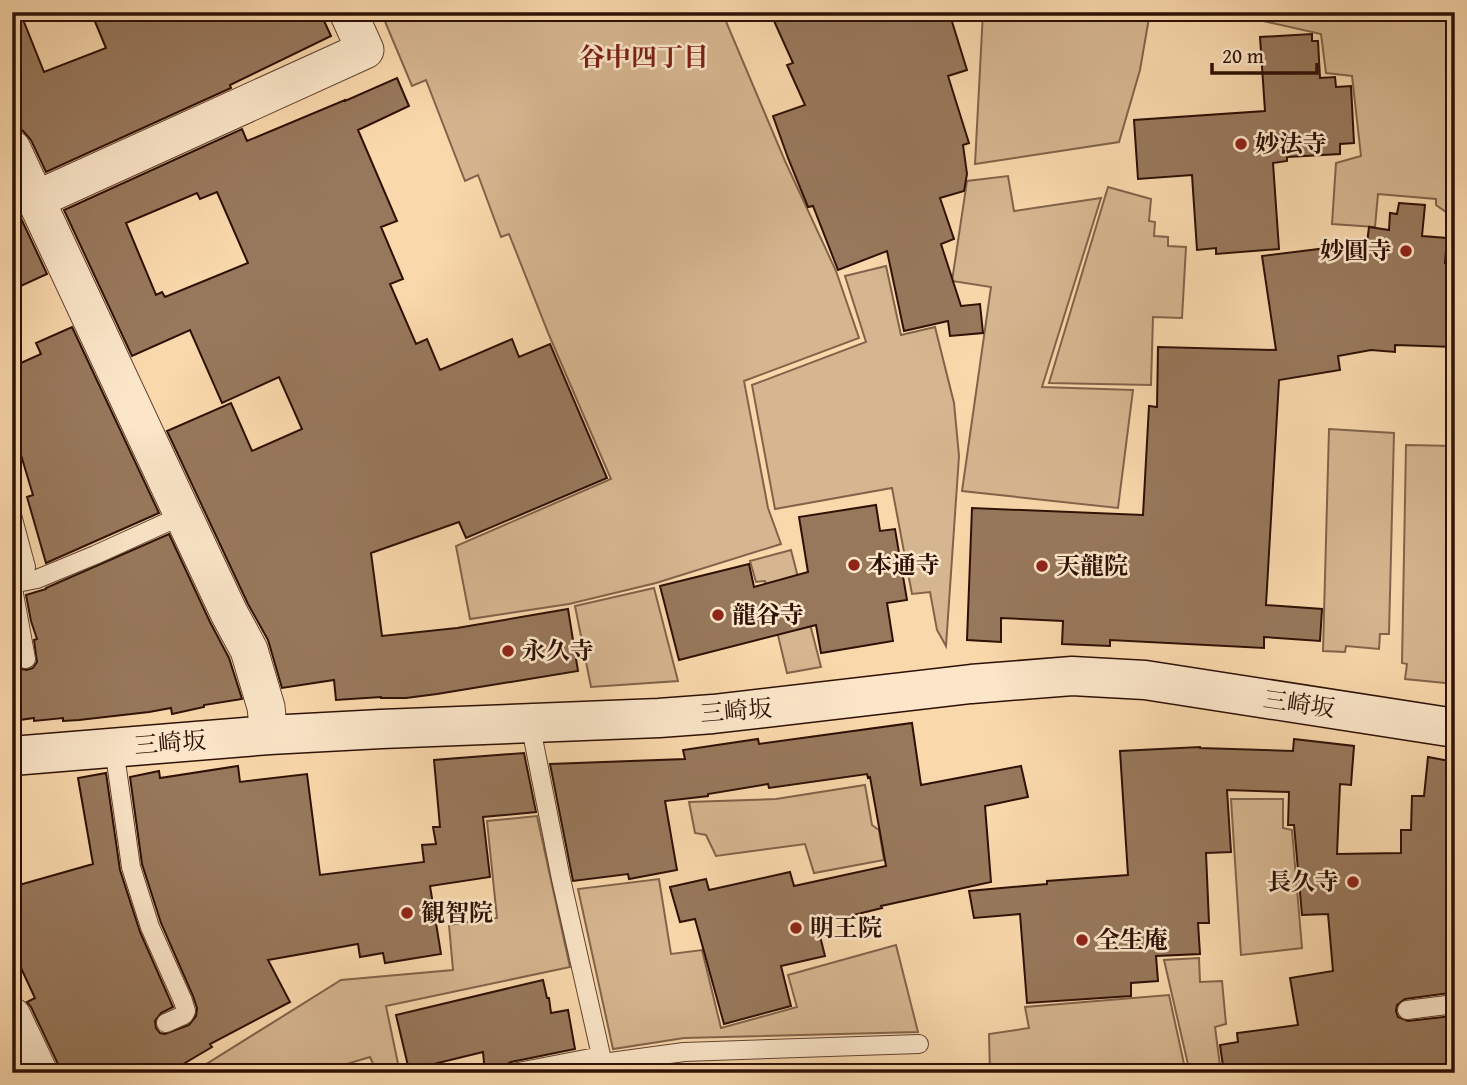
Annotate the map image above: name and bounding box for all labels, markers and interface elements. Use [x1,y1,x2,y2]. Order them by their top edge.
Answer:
scale bar [1212,32,1316,76]
district label: 谷中四丁目 [579,37,709,76]
text: 20 m [1222,40,1264,71]
place label: 妙法寺 [1255,126,1327,161]
marker: 妙法寺 [1233,136,1249,152]
place label: 妙圓寺 [1320,233,1392,268]
marker: 妙圓寺 [1398,243,1414,259]
place label: 本通寺 [868,547,940,582]
place label: 天龍院 [1056,548,1128,583]
marker: 本通寺 [846,557,862,573]
marker: 天龍院 [1034,558,1050,574]
place label: 龍谷寺 [732,597,804,632]
marker: 龍谷寺 [710,607,726,623]
place label: 永久寺 [522,633,594,668]
marker: 永久寺 [500,643,516,659]
street label: 三崎坂 [1261,681,1337,726]
street label: 三崎坂 [699,690,773,731]
street label: 三崎坂 [133,722,207,763]
place label: 長久寺 [1267,864,1339,899]
marker: 長久寺 [1345,874,1361,890]
place label: 観智院 [421,895,493,930]
marker: 観智院 [399,905,415,921]
place label: 明王院 [810,910,882,945]
marker: 明王院 [788,920,804,936]
place label: 全生庵 [1096,922,1168,957]
marker: 全生庵 [1074,932,1090,948]

